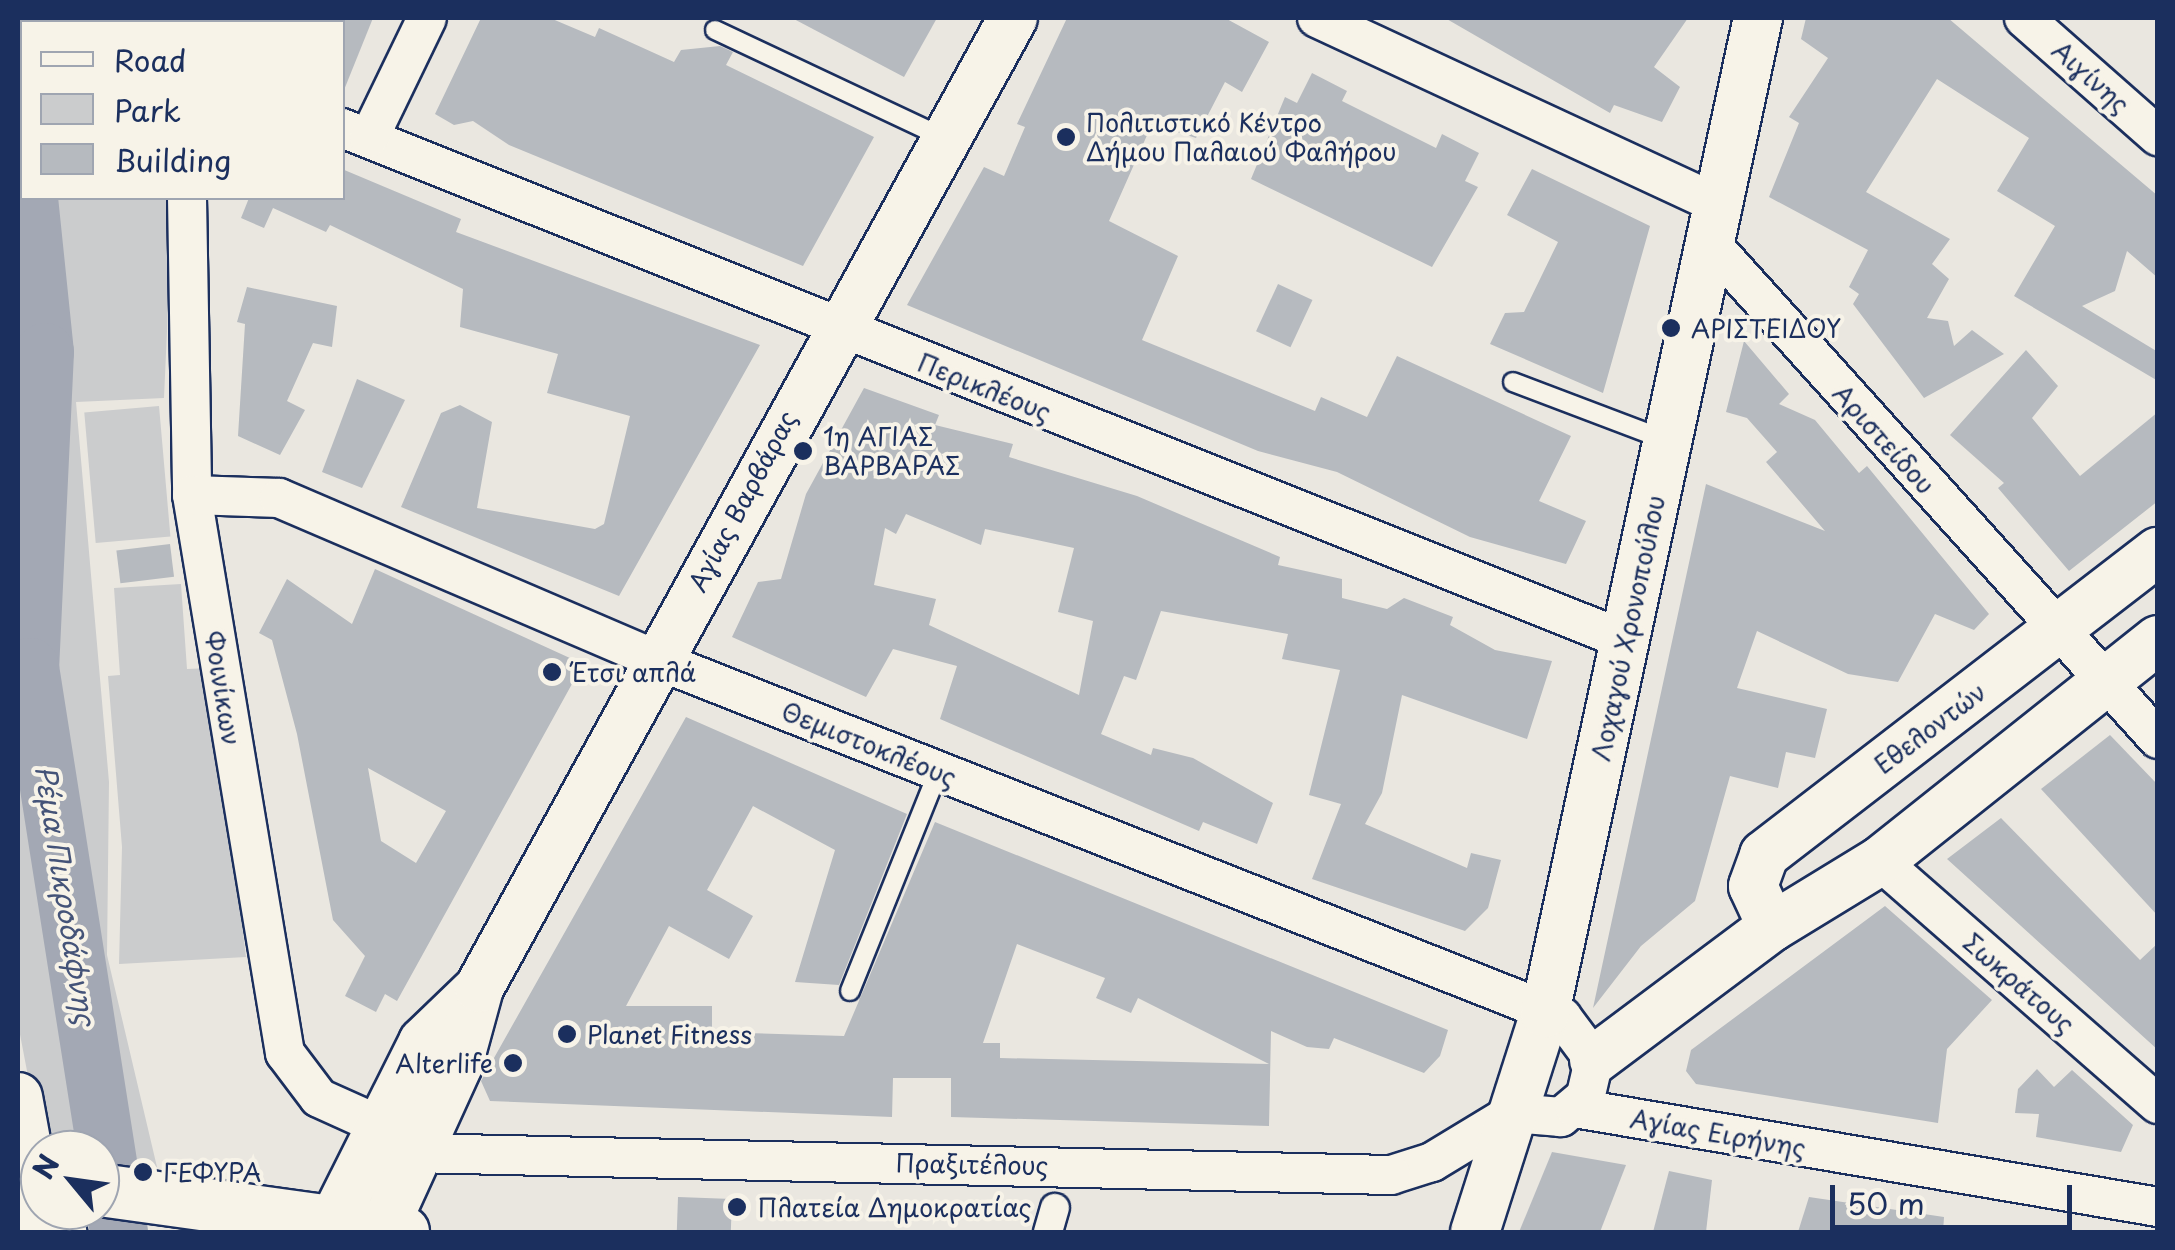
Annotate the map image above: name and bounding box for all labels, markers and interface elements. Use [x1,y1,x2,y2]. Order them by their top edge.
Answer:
legend [20,20,345,200]
street label: Αιγίνης [2046,35,2136,119]
text: Road [114,37,187,82]
text: Park [114,87,181,132]
place label: Πολιτιστικό Κέντρο Δήμου Παλαιού Φαλήρου [1086,108,1398,167]
marker: Πολιτιστικό Κέντρο Δήμου Παλαιού Φαλήρου [1055,126,1077,148]
text: Building [114,137,231,182]
place label: ΑΡΙΣΤΕΙΔΟΥ [1691,313,1841,343]
marker: ΑΡΙΣΤΕΙΔΟΥ [1660,317,1682,339]
street label: Περικλέους [913,347,1055,427]
street label: Αριστείδου [1827,378,1941,500]
street label: Αγίας Βαρβάρας [681,405,803,597]
place label: 1η ΑΓΙΑΣ ΒΑΡΒΑΡΑΣ [823,422,960,481]
marker: 1η ΑΓΙΑΣ ΒΑΡΒΑΡΑΣ [792,440,814,462]
street label: Λοχαγού Χρονοπούλου [1585,493,1671,763]
street label: Φοινίκων [199,629,247,747]
place label: Έτσι απλά [572,657,697,687]
marker: Έτσι απλά [541,661,563,683]
street label: Εθελοντών [1868,676,1992,780]
street label: Θεμιστοκλέους [777,695,961,793]
water label: Ρέμα Πικροδάφνης [29,762,103,1028]
street label: Σωκράτους [1958,927,2080,1039]
place label: Planet Fitness [587,1019,753,1049]
marker: Planet Fitness [556,1023,578,1045]
place label: Alterlife [395,1048,493,1078]
marker: Alterlife [502,1052,524,1074]
street label: Αγίας Ειρήνης [1628,1103,1808,1163]
north arrow [20,1130,120,1230]
text: N [21,1146,69,1186]
street label: Πραξιτέλους [895,1148,1049,1180]
place label: ΓΕΦΥΡΑ [163,1157,261,1187]
marker: ΓΕΦΥΡΑ [132,1161,154,1183]
scale bar [1835,1165,2078,1227]
text: 50 m [1847,1180,1925,1225]
place label: Πλατεία Δημοκρατίας [757,1192,1031,1222]
marker: Πλατεία Δημοκρατίας [726,1196,748,1218]

